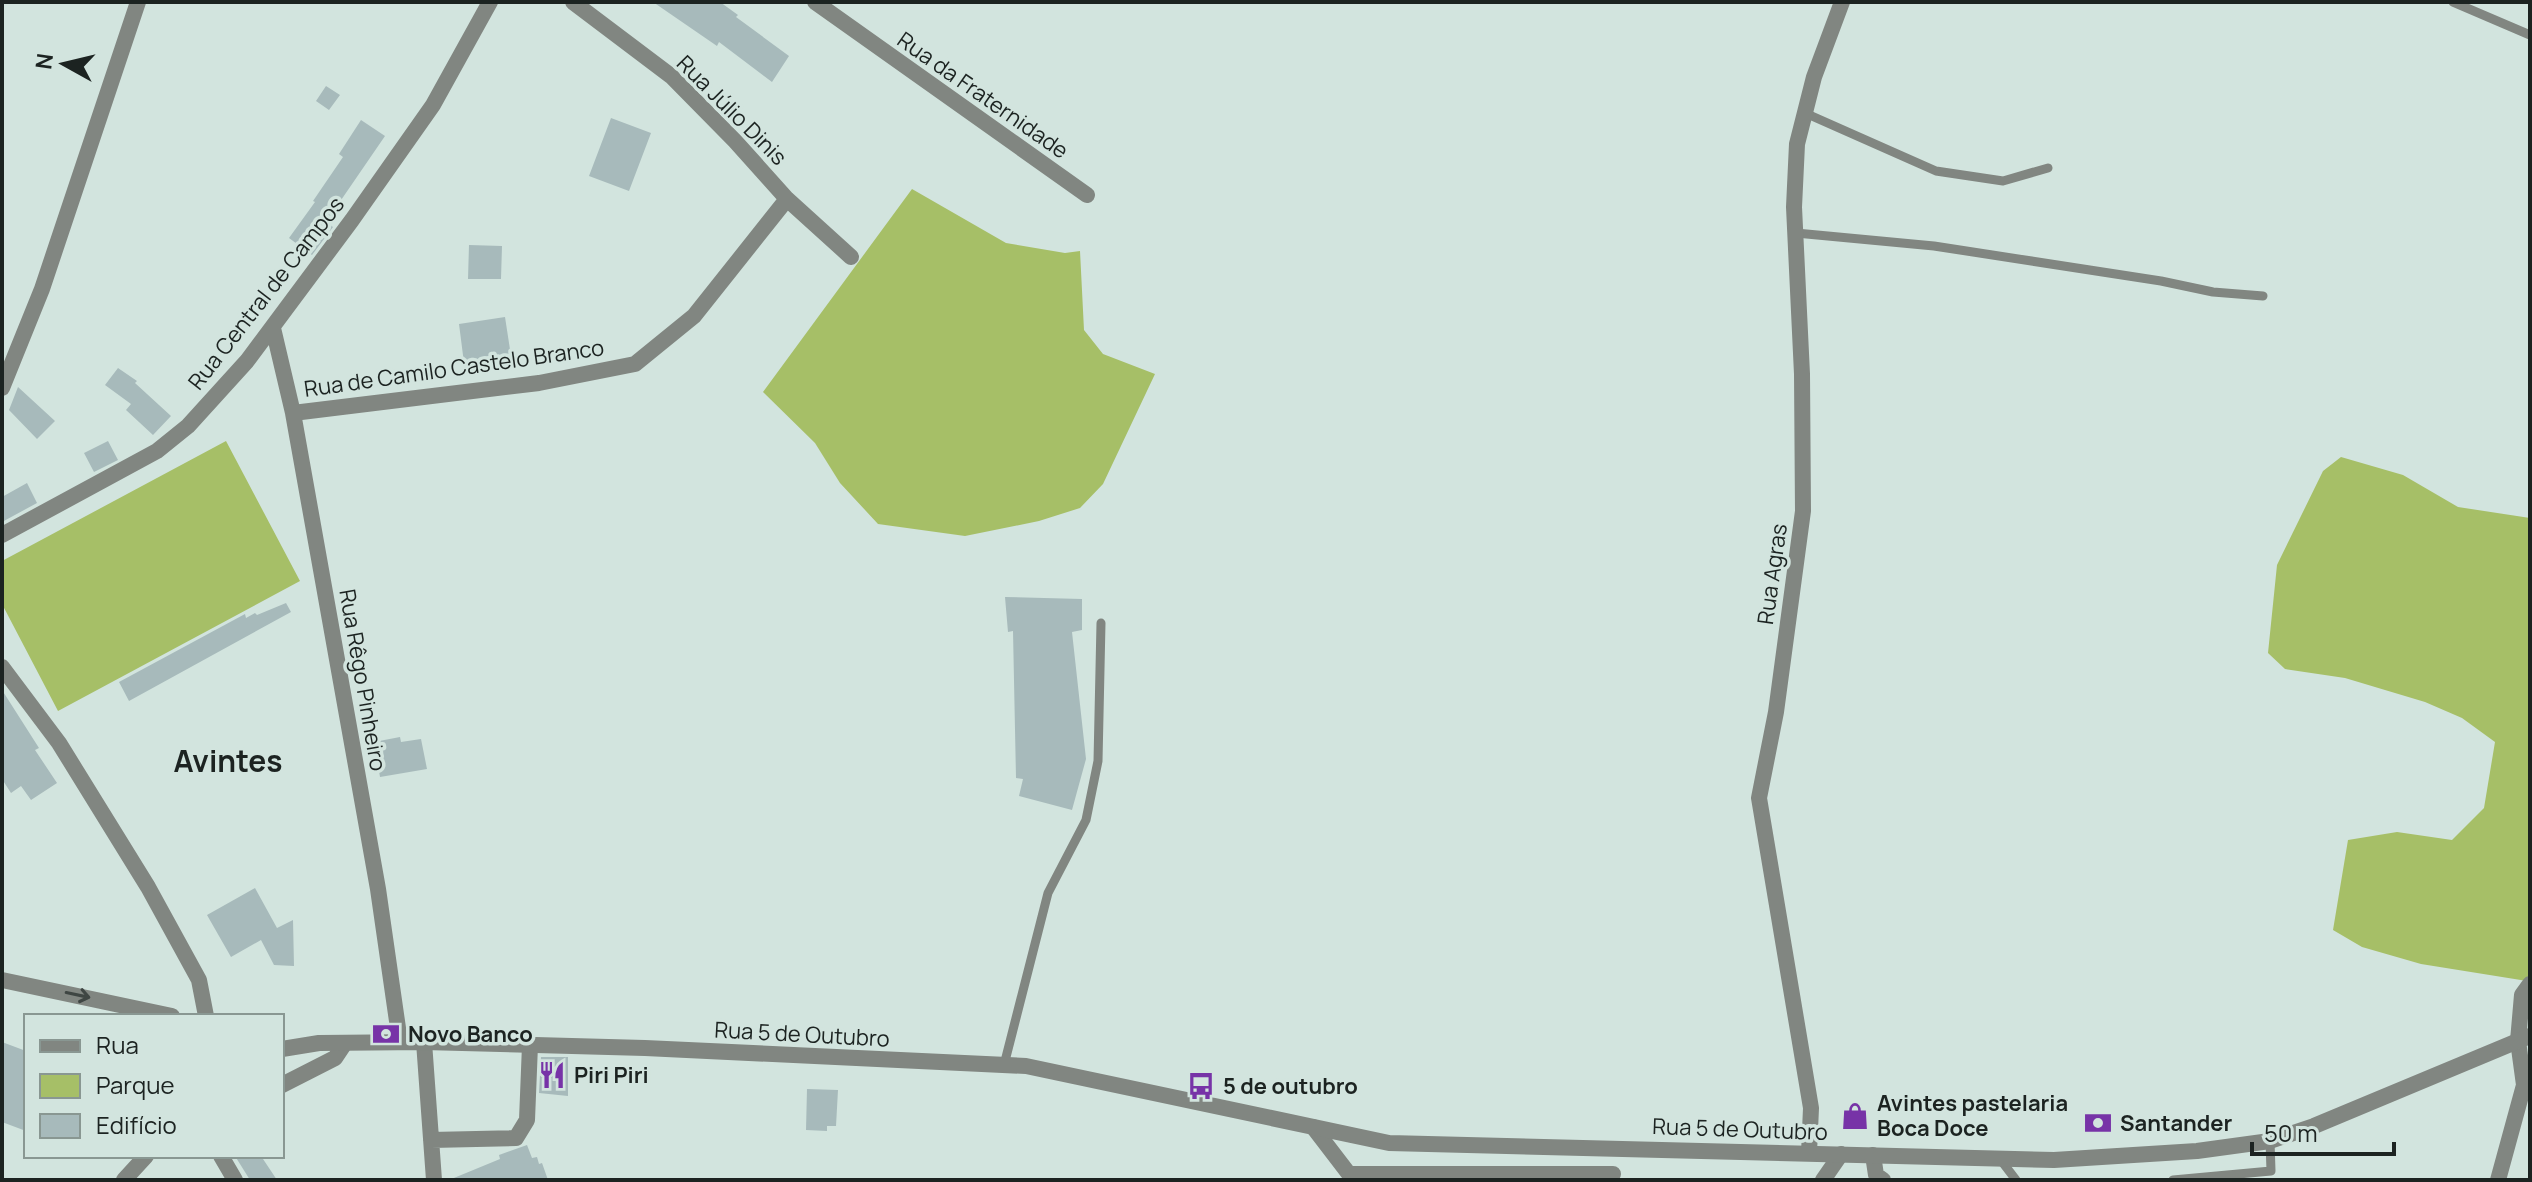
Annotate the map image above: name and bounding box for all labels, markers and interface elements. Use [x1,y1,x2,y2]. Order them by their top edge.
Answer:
north arrow [24,24,104,104]
street label: Rua da Fraternidade [891,25,1075,165]
street label: Rua Júlio Dinis [670,48,794,172]
text: N [28,51,60,71]
street label: Rua Central de Campos [181,190,351,396]
street label: Rua de Camilo Castelo Branco [302,332,606,404]
street label: Rua Agras [1750,522,1794,626]
street label: Rua Rêgo Pinheiro [332,587,394,773]
district label: Avintes [173,740,283,781]
one-way arrow [65,988,91,1003]
legend [24,1014,284,1158]
street label: Rua 5 de Outubro [714,1014,890,1054]
bank icon: Novo Banco [371,1019,401,1049]
place label: Novo Banco [408,1019,533,1049]
text: Rua [96,1028,139,1061]
restaurant icon: Piri Piri [537,1060,567,1090]
place label: Piri Piri [574,1060,649,1090]
text: Parque [96,1068,174,1101]
bus stop icon: 5 de outubro [1186,1071,1216,1101]
place label: 5 de outubro [1223,1071,1358,1101]
place label: Avintes pastelaria Boca Doce [1877,1088,2068,1143]
shop icon: Avintes pastelaria Boca Doce [1840,1101,1870,1131]
scale bar [2252,1106,2394,1156]
text: Edifício [96,1108,177,1141]
bank icon: Santander [2083,1108,2113,1138]
place label: Santander [2120,1108,2232,1138]
street label: Rua 5 de Outubro [1652,1111,1828,1147]
text: 50 m [2264,1116,2318,1149]

